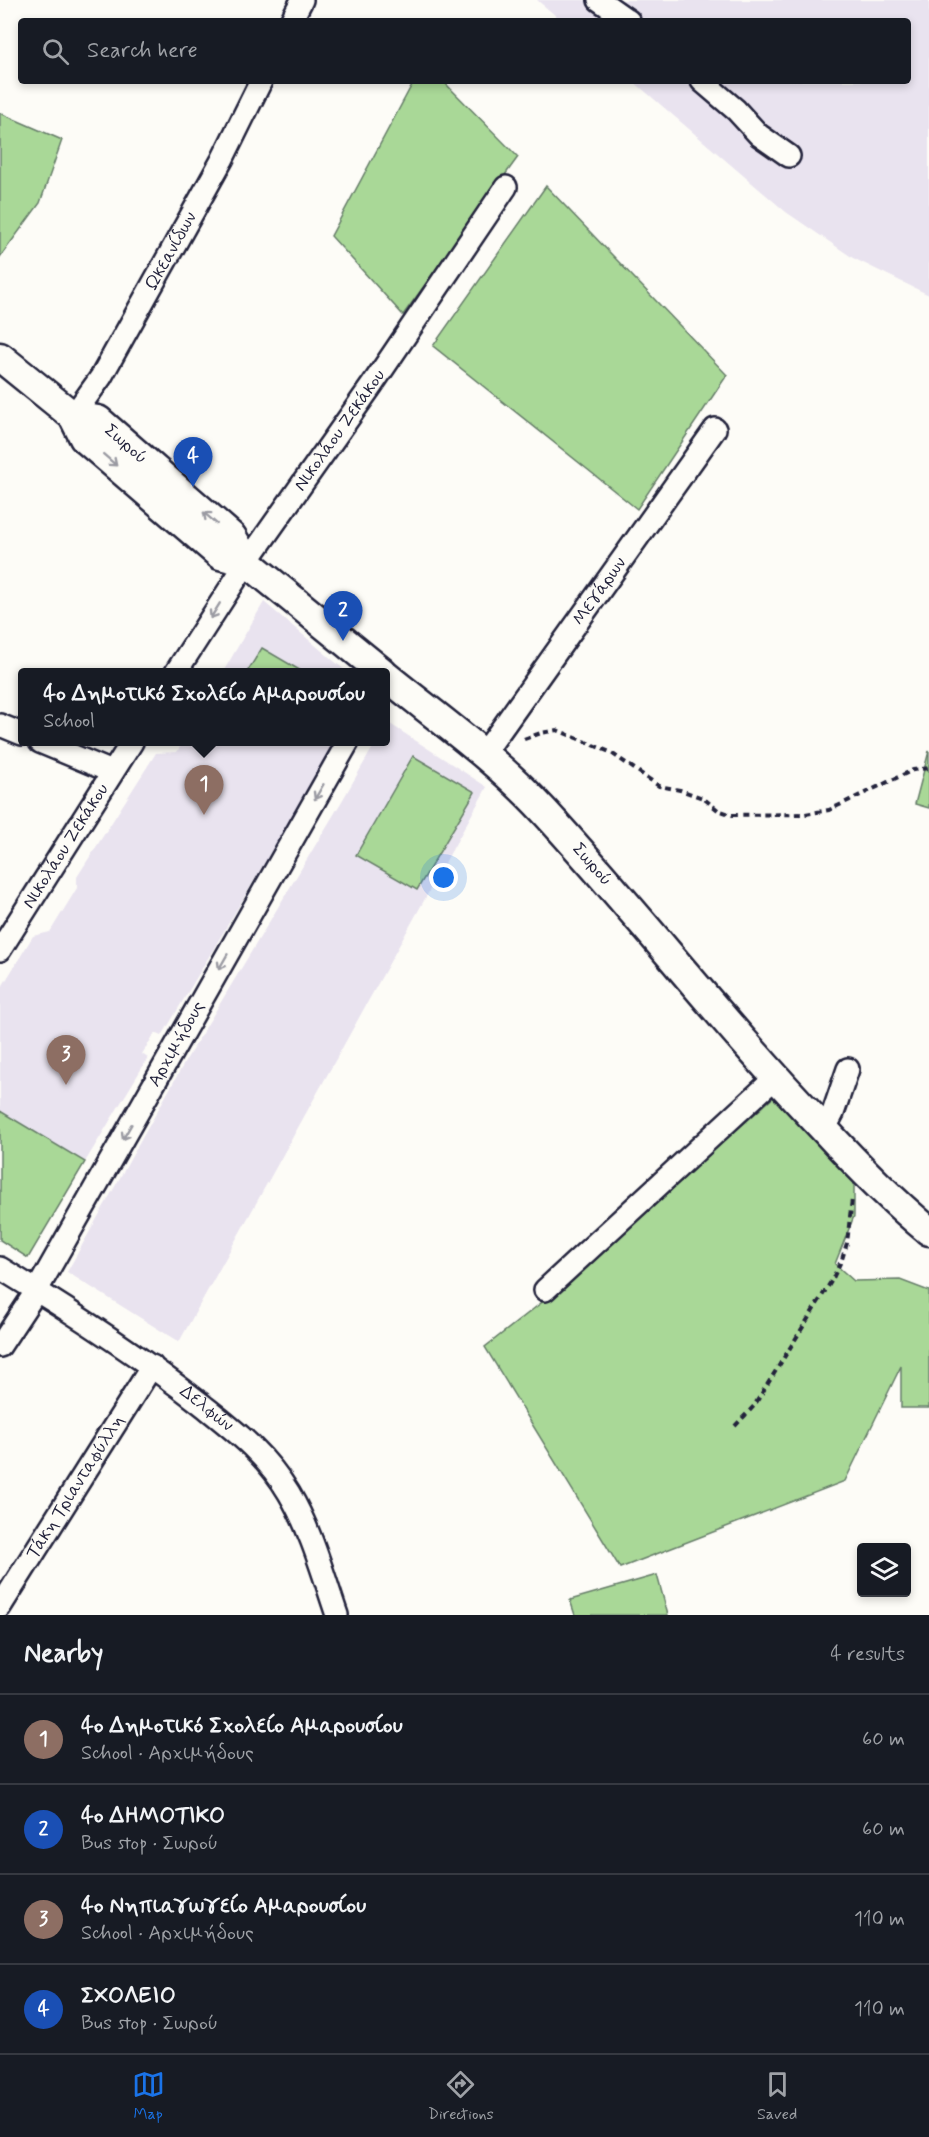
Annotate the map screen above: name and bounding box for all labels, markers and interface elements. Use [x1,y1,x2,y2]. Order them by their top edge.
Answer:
search box [18,18,911,84]
icon: search [39,35,72,68]
text: Search here [87,37,198,65]
street label: Ωκεανίδων [140,207,203,295]
street label: Νικολάου Ζεκάκου [289,365,391,496]
street label: Σωρού [99,419,152,470]
pin: 4 [174,438,212,487]
one-way arrow [102,453,117,467]
one-way arrow [202,511,218,524]
street label: Μεγάρων [567,552,632,630]
pin: 2 [324,592,362,641]
one-way arrow [208,602,220,619]
popup [18,668,390,746]
text: 4ο Δημοτικό Σχολείο Αμαρουσίου [43,680,365,708]
text: School [43,708,95,735]
pin: 1 [184,766,224,815]
street label: Νικολάου Ζεκάκου [17,779,115,913]
one-way arrow [313,783,324,801]
street label: Σωρού [567,838,618,891]
your location [429,863,458,892]
one-way arrow [217,953,229,970]
street label: Αρχιμήδους [143,997,211,1091]
pin: 3 [46,1036,86,1085]
one-way arrow [121,1123,133,1140]
street label: Δελφών [175,1380,239,1437]
street label: Τάκη Τριανταφύλλη [21,1410,130,1564]
map controls [857,1543,911,1597]
button: layers [857,1543,911,1597]
text: Nearby [24,1637,103,1671]
text: 4 results [830,1641,905,1668]
text: 4ο Δημοτικό Σχολείο Αμαρουσίου [81,1712,403,1740]
text: 1 [39,1726,48,1753]
text: 60 m [862,1726,905,1753]
text: School · Αρχιμήδους [81,1740,254,1767]
text: 4ο ΔΗΜΟΤΙΚΟ [81,1802,225,1830]
text: 2 [39,1816,48,1843]
text: 60 m [862,1816,905,1843]
text: Bus stop · Σωρού [81,1830,218,1857]
text: 4ο Νηπιαγωγείο Αμαρουσίου [81,1892,366,1920]
text: 3 [39,1906,48,1933]
text: 110 m [854,1906,905,1933]
text: School · Αρχιμήδους [81,1920,254,1947]
text: ΣΧΟΛΕΙΟ [81,1982,176,2010]
text: 4 [38,1996,49,2023]
text: 110 m [854,1996,905,2023]
text: Bus stop · Σωρού [81,2010,218,2037]
tab: Map [132,2068,165,2125]
tab: Directions [428,2068,494,2125]
tab: Saved [757,2068,797,2125]

